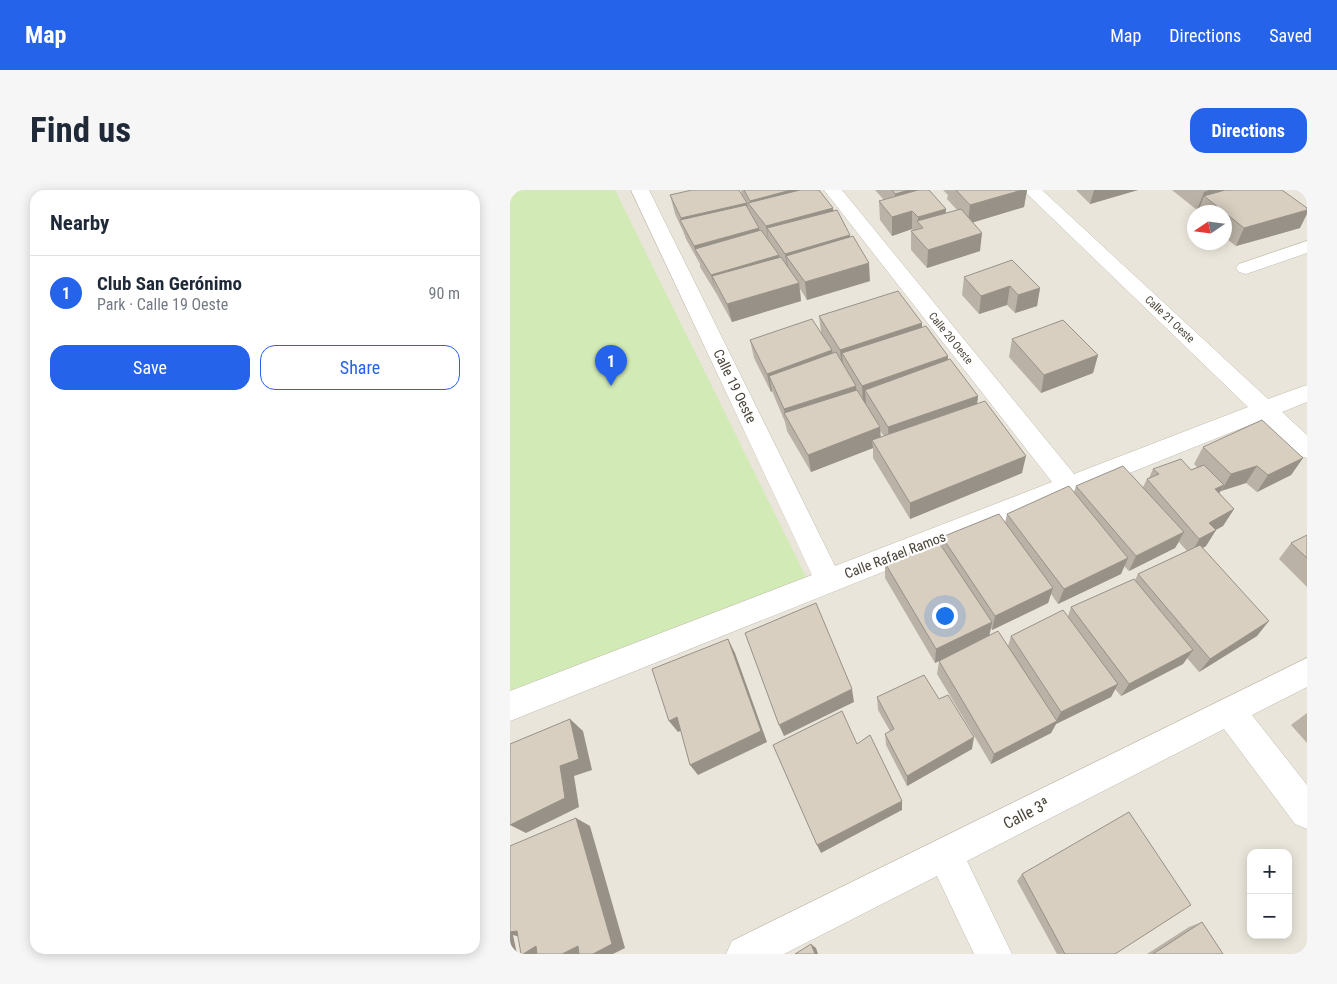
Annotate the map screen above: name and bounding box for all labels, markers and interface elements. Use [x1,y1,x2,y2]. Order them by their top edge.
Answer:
text: Map [25,21,66,49]
text: Map [1110,25,1141,46]
text: Directions [1169,25,1241,46]
text: Saved [1269,25,1312,46]
button: Directions [1190,108,1307,153]
text: Find us [30,110,131,151]
north arrow [1187,205,1232,250]
text: Nearby [50,211,109,235]
text: Club San Gerónimo [97,272,242,295]
text: 1 [62,284,70,303]
text: 90 m [428,284,460,303]
street label: Calle 21 Oeste [1142,293,1197,346]
text: Park · Calle 19 Oeste [97,295,228,314]
street label: Calle 20 Oeste [926,310,975,367]
button: Save [50,345,250,390]
button: Share [260,345,460,390]
pin: 1 [595,345,627,386]
street label: Calle 19 Oeste [710,347,760,426]
street label: Calle Rafael Ramos [842,528,948,582]
your location [932,603,958,629]
street label: Calle 3ª [1000,794,1053,833]
map controls [1247,849,1292,939]
button: + [1247,849,1292,894]
button: − [1247,894,1292,939]

